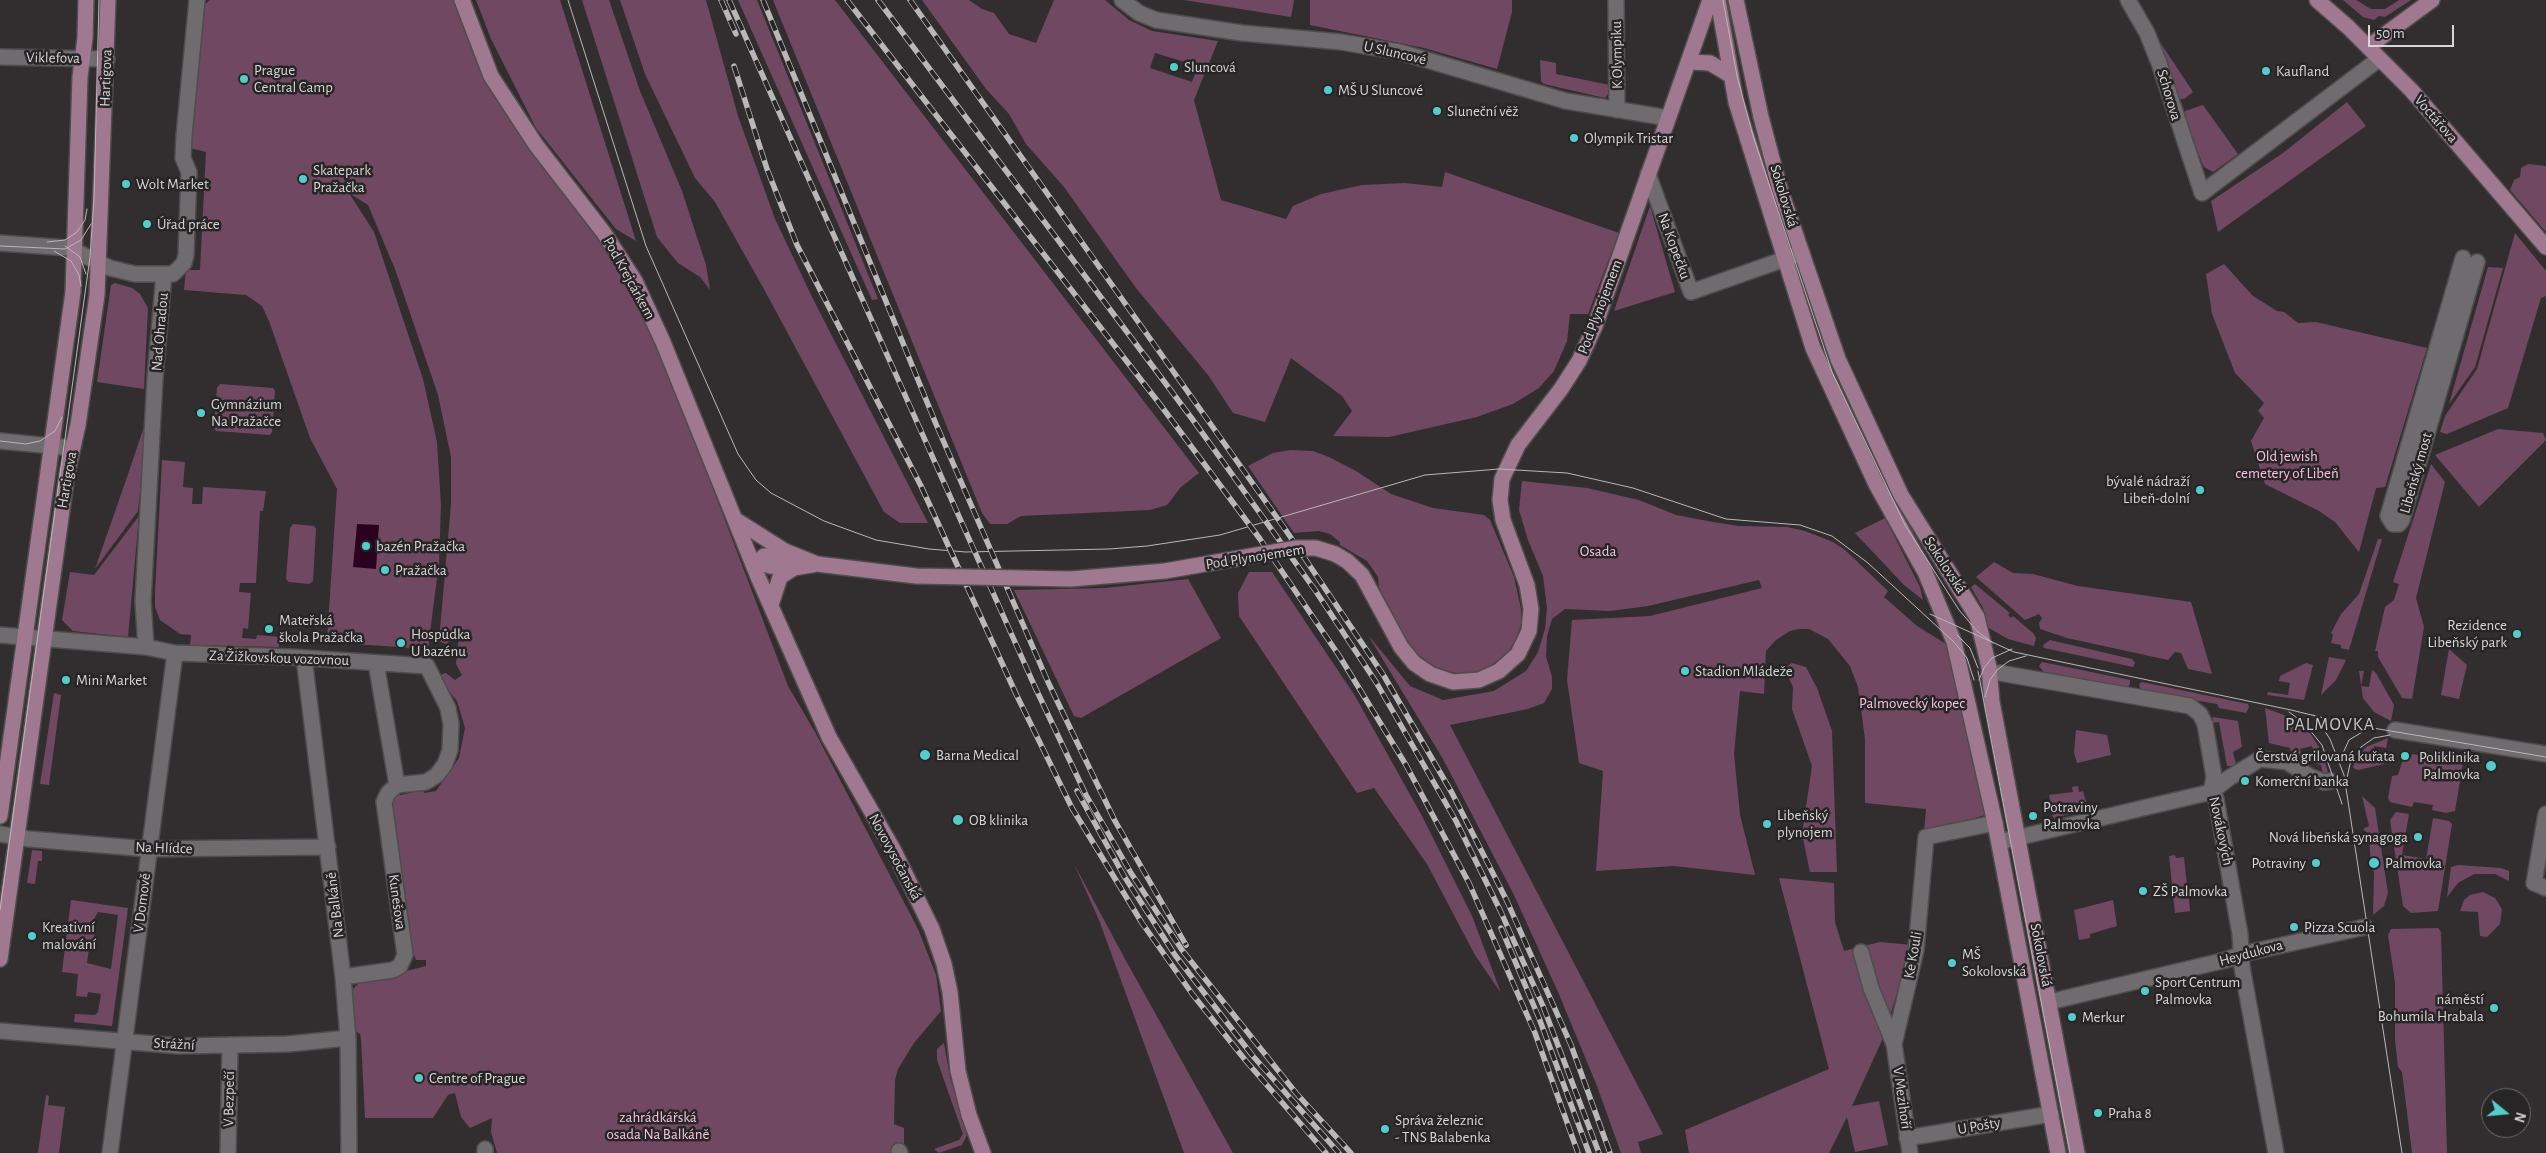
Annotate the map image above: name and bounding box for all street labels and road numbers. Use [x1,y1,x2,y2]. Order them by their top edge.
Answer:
street label: K Olympiku [1607,21,1627,89]
street label: U Sluncové [1362,37,1428,69]
street label: Viklefova [26,49,80,67]
street label: Hartigova [96,49,116,107]
street label: Schorova [2153,67,2185,123]
street label: Voctářova [2410,91,2462,147]
street label: Sokolovská [1766,163,1802,229]
street label: Na Kopečku [1654,210,1694,282]
street label: Pod Krejcárkem [599,234,659,322]
street label: Pod Plynojemem [1574,257,1626,357]
street label: Nad Ohradou [148,292,172,372]
street label: Libeňský most [2396,431,2436,515]
street label: Hartigova [53,450,81,510]
street label: Sokolovská [1920,533,1970,597]
street label: Pod Plynojemem [1204,540,1306,574]
street label: Za Žižkovskou vozovnou [209,647,349,669]
street label: Novákových [2205,795,2237,867]
street label: Novovysočanská [865,811,925,903]
street label: Na Hlídce [135,838,193,858]
street label: Na Balkáně [322,871,348,939]
street label: V Domově [129,872,155,934]
street label: Kunešova [384,873,410,931]
street label: Sokolovská [2026,922,2056,988]
street label: Ke Kouli [1900,930,1926,980]
street label: Heydukova [2217,936,2285,970]
street label: Strážní [153,1034,195,1054]
street label: V Mezihoří [1889,1066,1915,1130]
street label: V Bezpečí [220,1071,238,1127]
street label: U Pošty [1956,1113,2002,1139]

